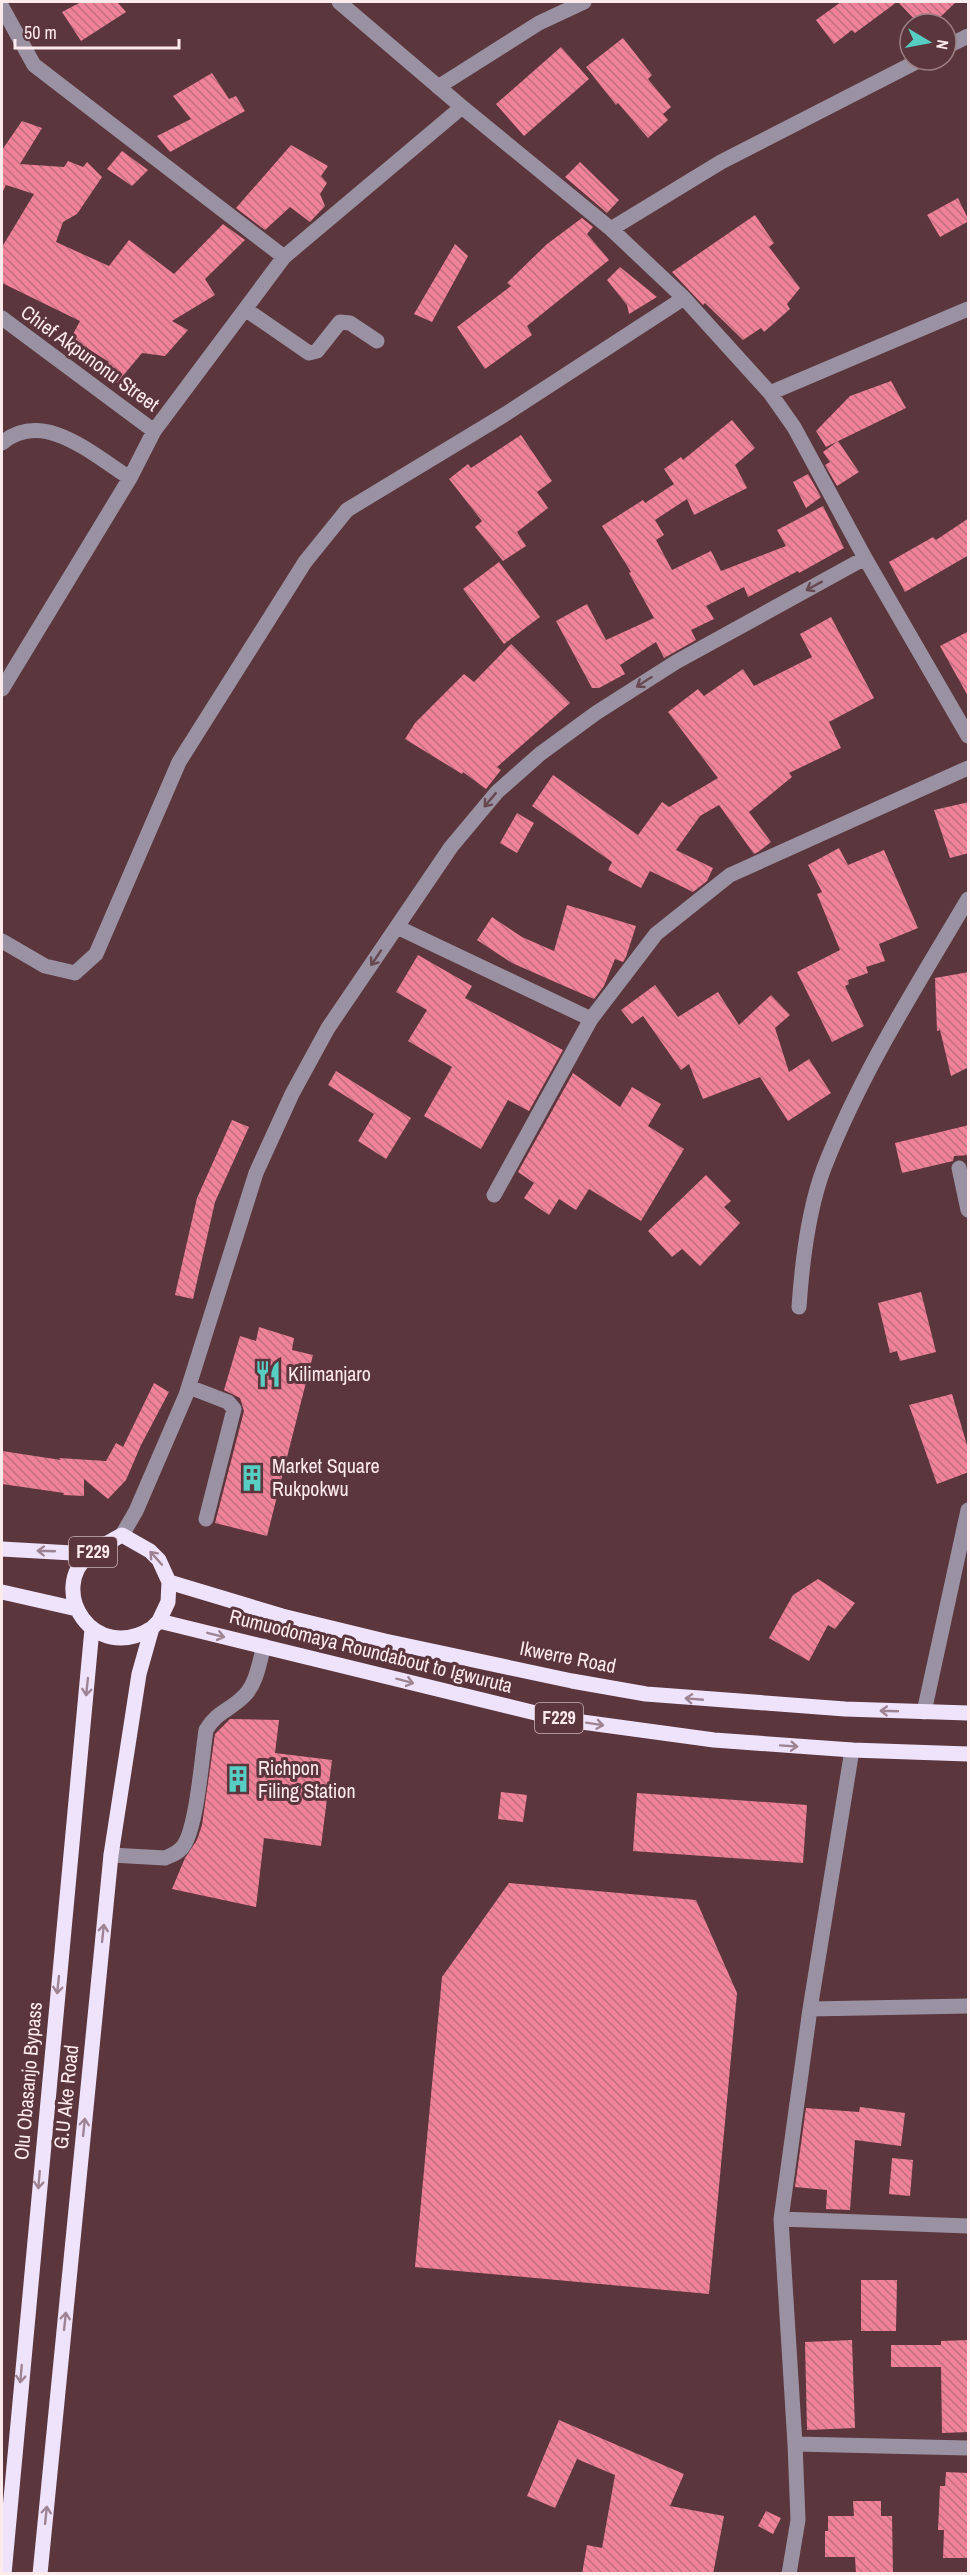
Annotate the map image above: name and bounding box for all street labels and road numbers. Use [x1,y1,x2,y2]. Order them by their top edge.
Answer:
street label: Chief Akpunonu Street [16,298,165,417]
road number: F229 [69,1537,117,1567]
street label: Rumuodomaya Roundabout to Igwuruta [227,1602,515,1699]
street label: Ikwerre Road [518,1634,619,1679]
road number: F229 [535,1703,583,1733]
street label: Olu Obasanjo Bypass [7,2001,48,2161]
street label: G.U Ake Road [47,2043,84,2150]

